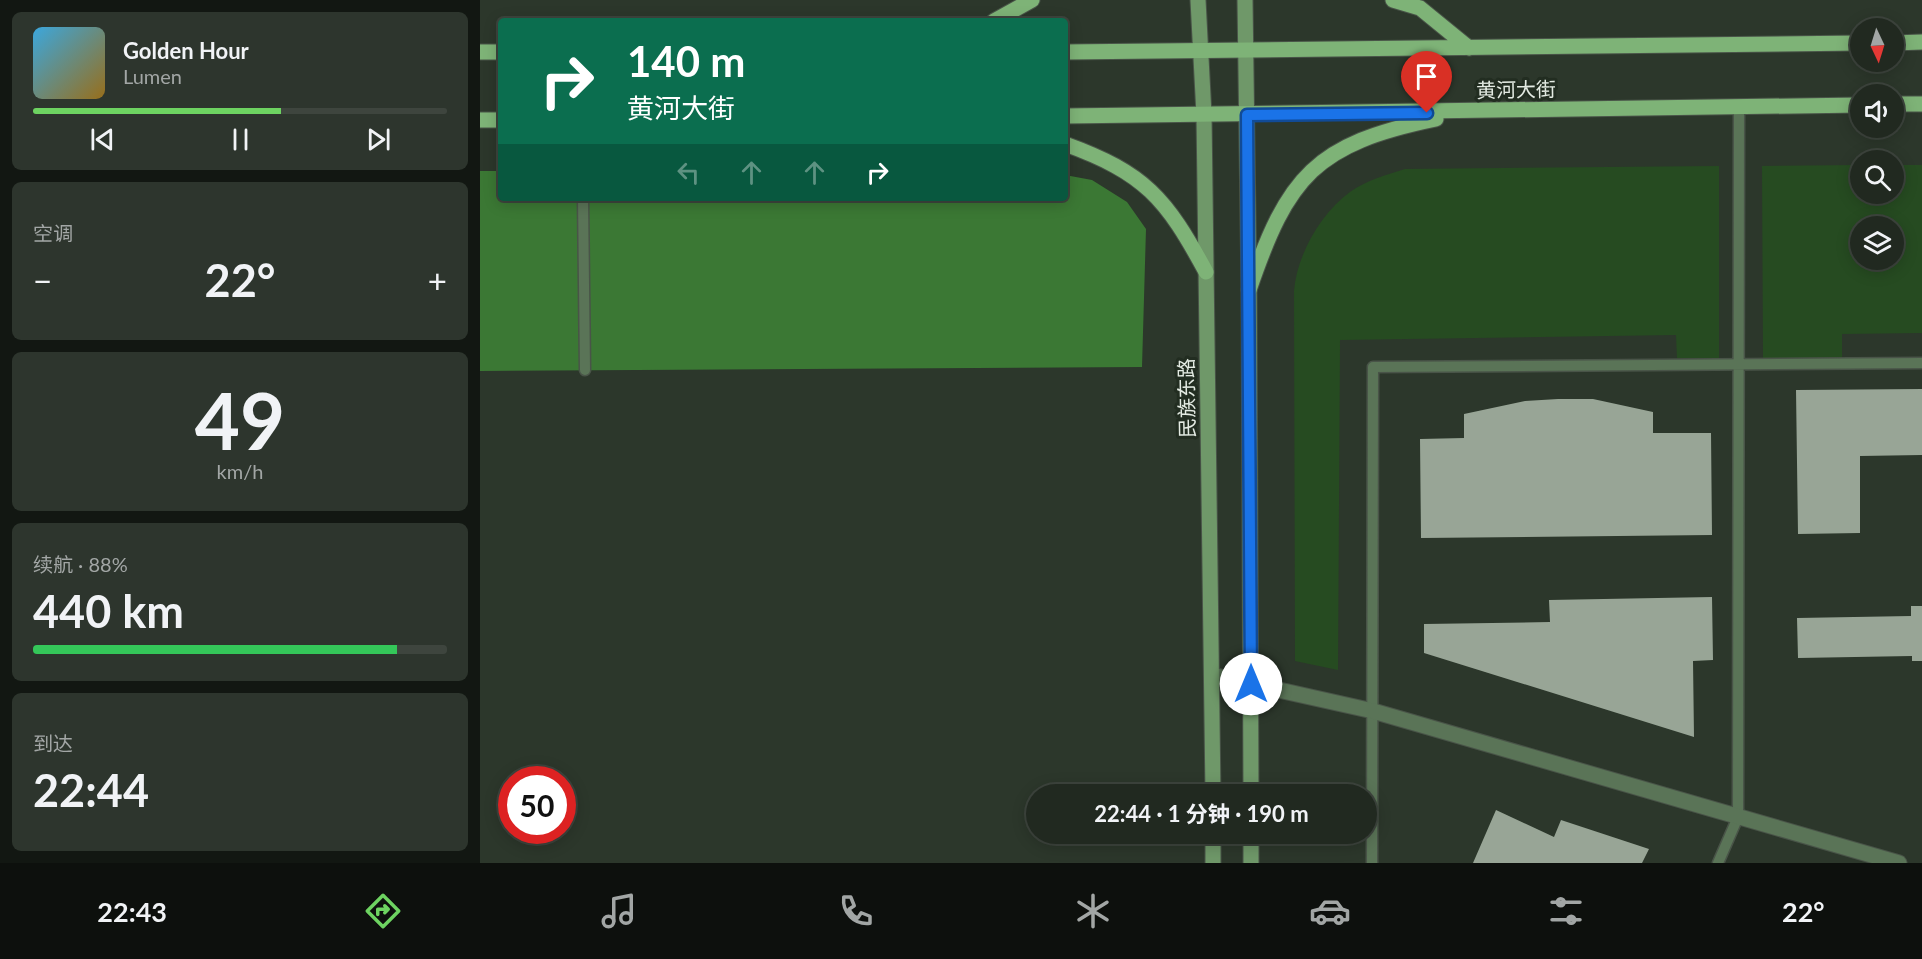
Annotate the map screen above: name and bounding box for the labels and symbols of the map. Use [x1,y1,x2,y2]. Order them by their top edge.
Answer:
north arrow [1850,18,1904,72]
pin [1401,51,1452,113]
street label: 黄河大街 [1476,76,1556,102]
street label: 民族东路 [1173,358,1199,438]
position arrow [1219,652,1283,716]
speed limit sign: 50 [498,766,576,844]

